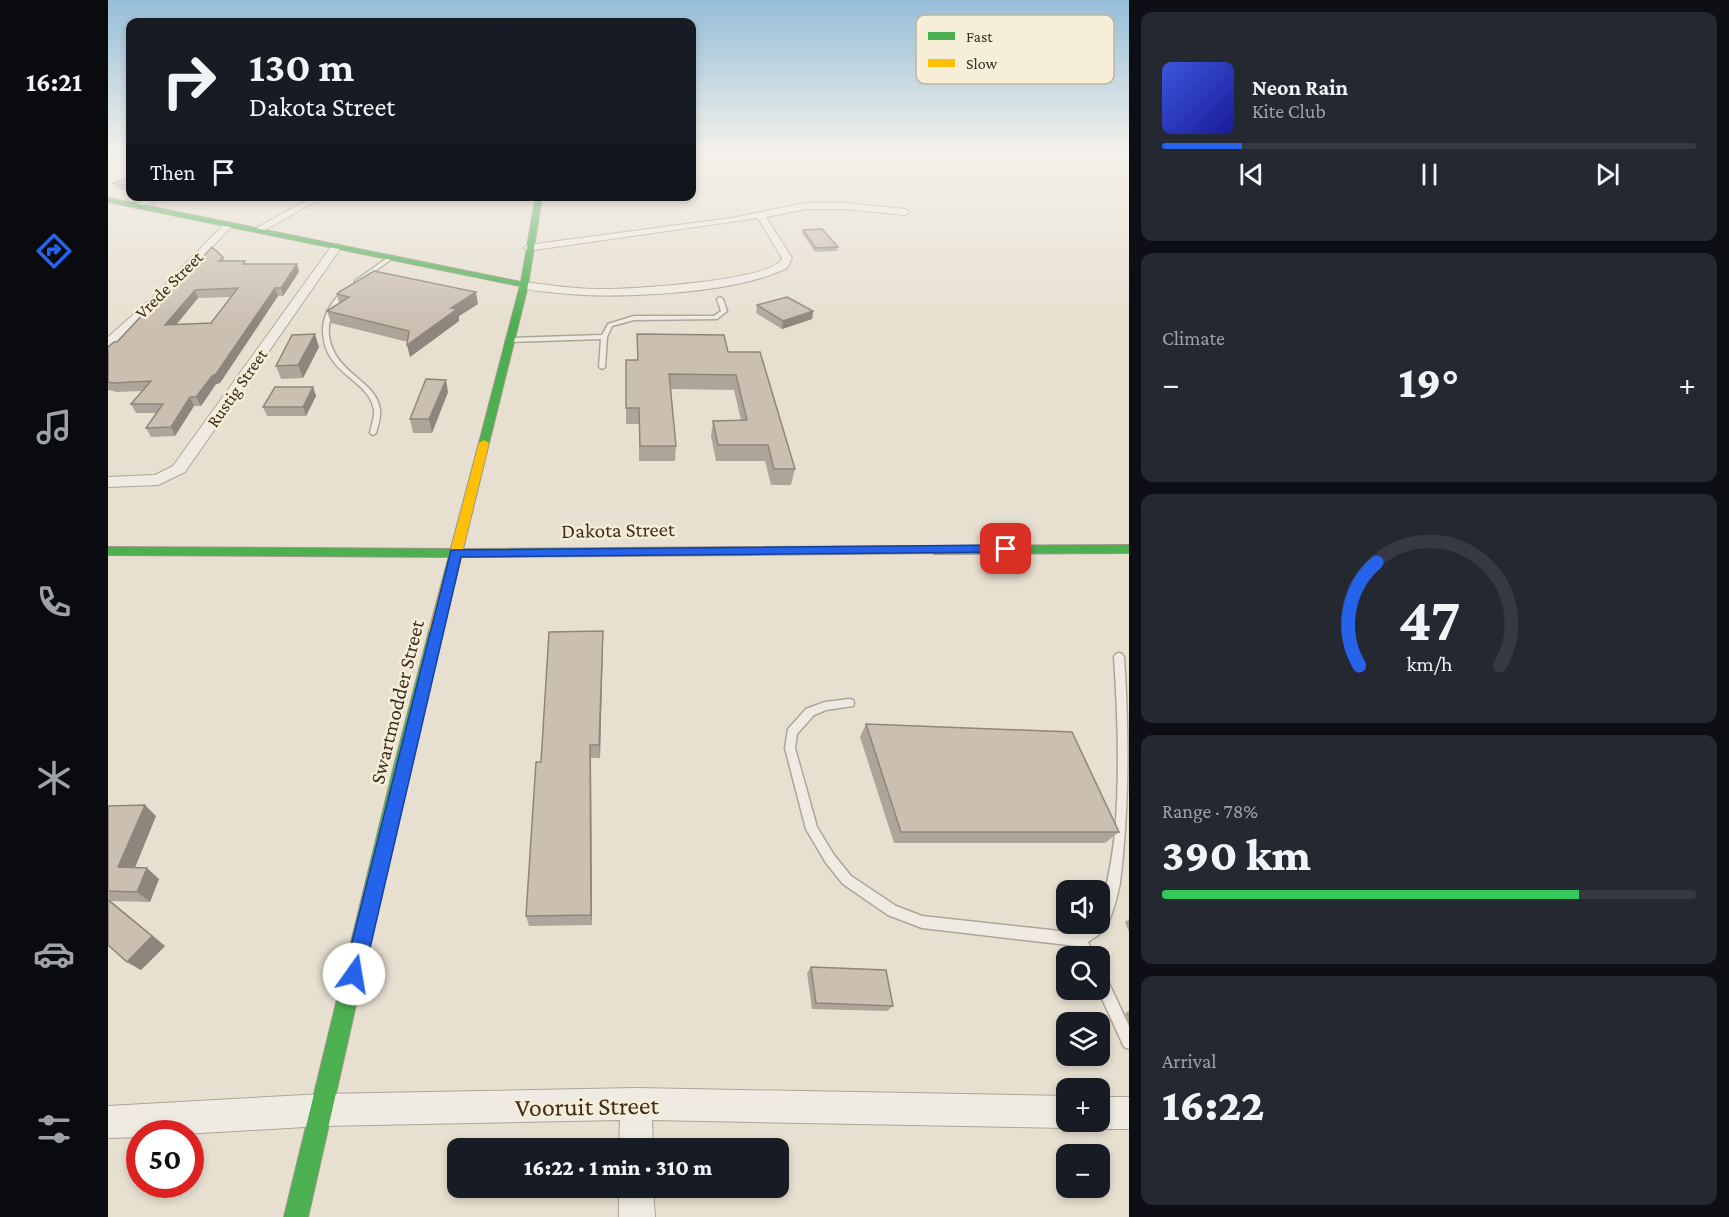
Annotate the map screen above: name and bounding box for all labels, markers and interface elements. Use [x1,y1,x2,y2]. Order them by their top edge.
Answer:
legend [916,15,1114,84]
text: Fast [966,28,993,45]
icon: right [150,42,228,120]
text: 130 m [249,43,354,90]
text: Slow [966,55,998,72]
text: 16:21 [26,67,82,97]
text: Neon Rain [1252,75,1348,100]
text: Dakota Street [249,92,395,122]
text: Kite Club [1252,100,1326,122]
icon: arrive [207,156,240,189]
icon: previous [1235,158,1268,191]
icon: pause [1413,158,1446,191]
icon: next [1591,158,1624,191]
text: Then [150,160,195,185]
icon: directions [33,230,75,272]
street label: Vrede Street [131,246,208,323]
text: Climate [1162,327,1225,349]
street label: Rustig Street [203,344,272,431]
text: 19° [1399,357,1459,407]
text: − [1162,365,1179,402]
text: + [1679,365,1696,402]
icon: music [33,406,75,448]
street label: Dakota Street [561,517,676,543]
pin [980,523,1031,574]
icon: arrive [989,532,1022,565]
icon: phone [33,581,75,623]
text: 47 [1398,584,1460,653]
street label: Swartmodder Street [365,616,429,787]
text: km/h [1406,652,1453,676]
icon: climate [33,757,75,799]
text: Range · 78% [1162,800,1258,822]
text: 390 km [1162,830,1311,880]
map controls [1056,880,1110,1198]
button: sound [1056,880,1110,934]
icon: car [33,933,75,975]
position arrow [322,942,386,1006]
button: search [1056,946,1110,1000]
button: layers [1056,1012,1110,1066]
text: Arrival [1162,1050,1216,1072]
button: + [1056,1078,1110,1132]
text: 16:22 [1162,1080,1265,1130]
street label: Vooruit Street [515,1091,660,1122]
icon: filters [33,1108,75,1150]
speed limit sign: 50 [126,1120,204,1198]
button: − [1056,1144,1110,1198]
text: 16:22 · 1 min · 310 m [524,1155,712,1180]

